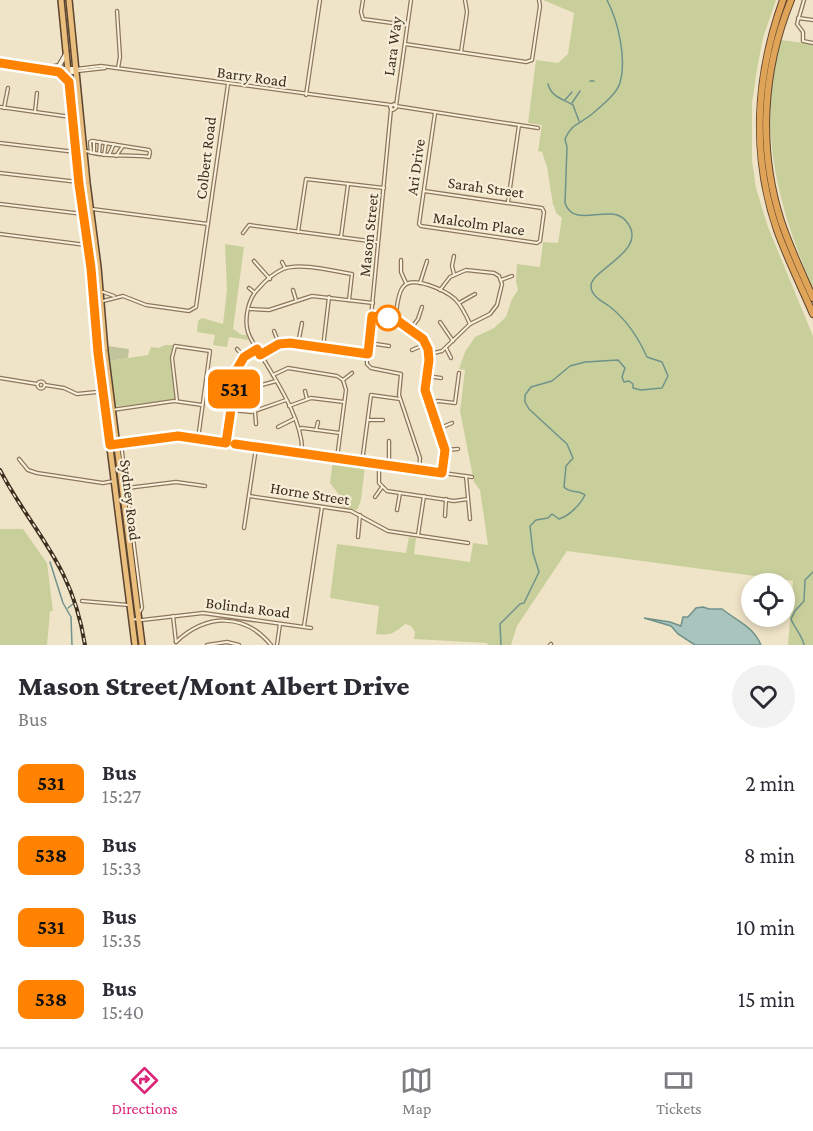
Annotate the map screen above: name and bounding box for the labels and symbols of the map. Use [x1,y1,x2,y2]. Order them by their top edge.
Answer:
street label: Lara Way [380,15,406,77]
street label: Barry Road [216,63,289,91]
street label: Colbert Road [192,115,219,200]
street label: Ari Drive [403,138,428,196]
street label: Sarah Street [447,174,526,201]
street label: Mason Street [356,192,381,278]
street label: Malcolm Place [432,209,526,238]
unlabelled marker [375,305,401,331]
line badge: 531 [200,370,268,408]
street label: Sydney Road [116,459,144,542]
street label: Horne Street [269,479,352,508]
street label: Bolinda Road [205,594,292,621]

